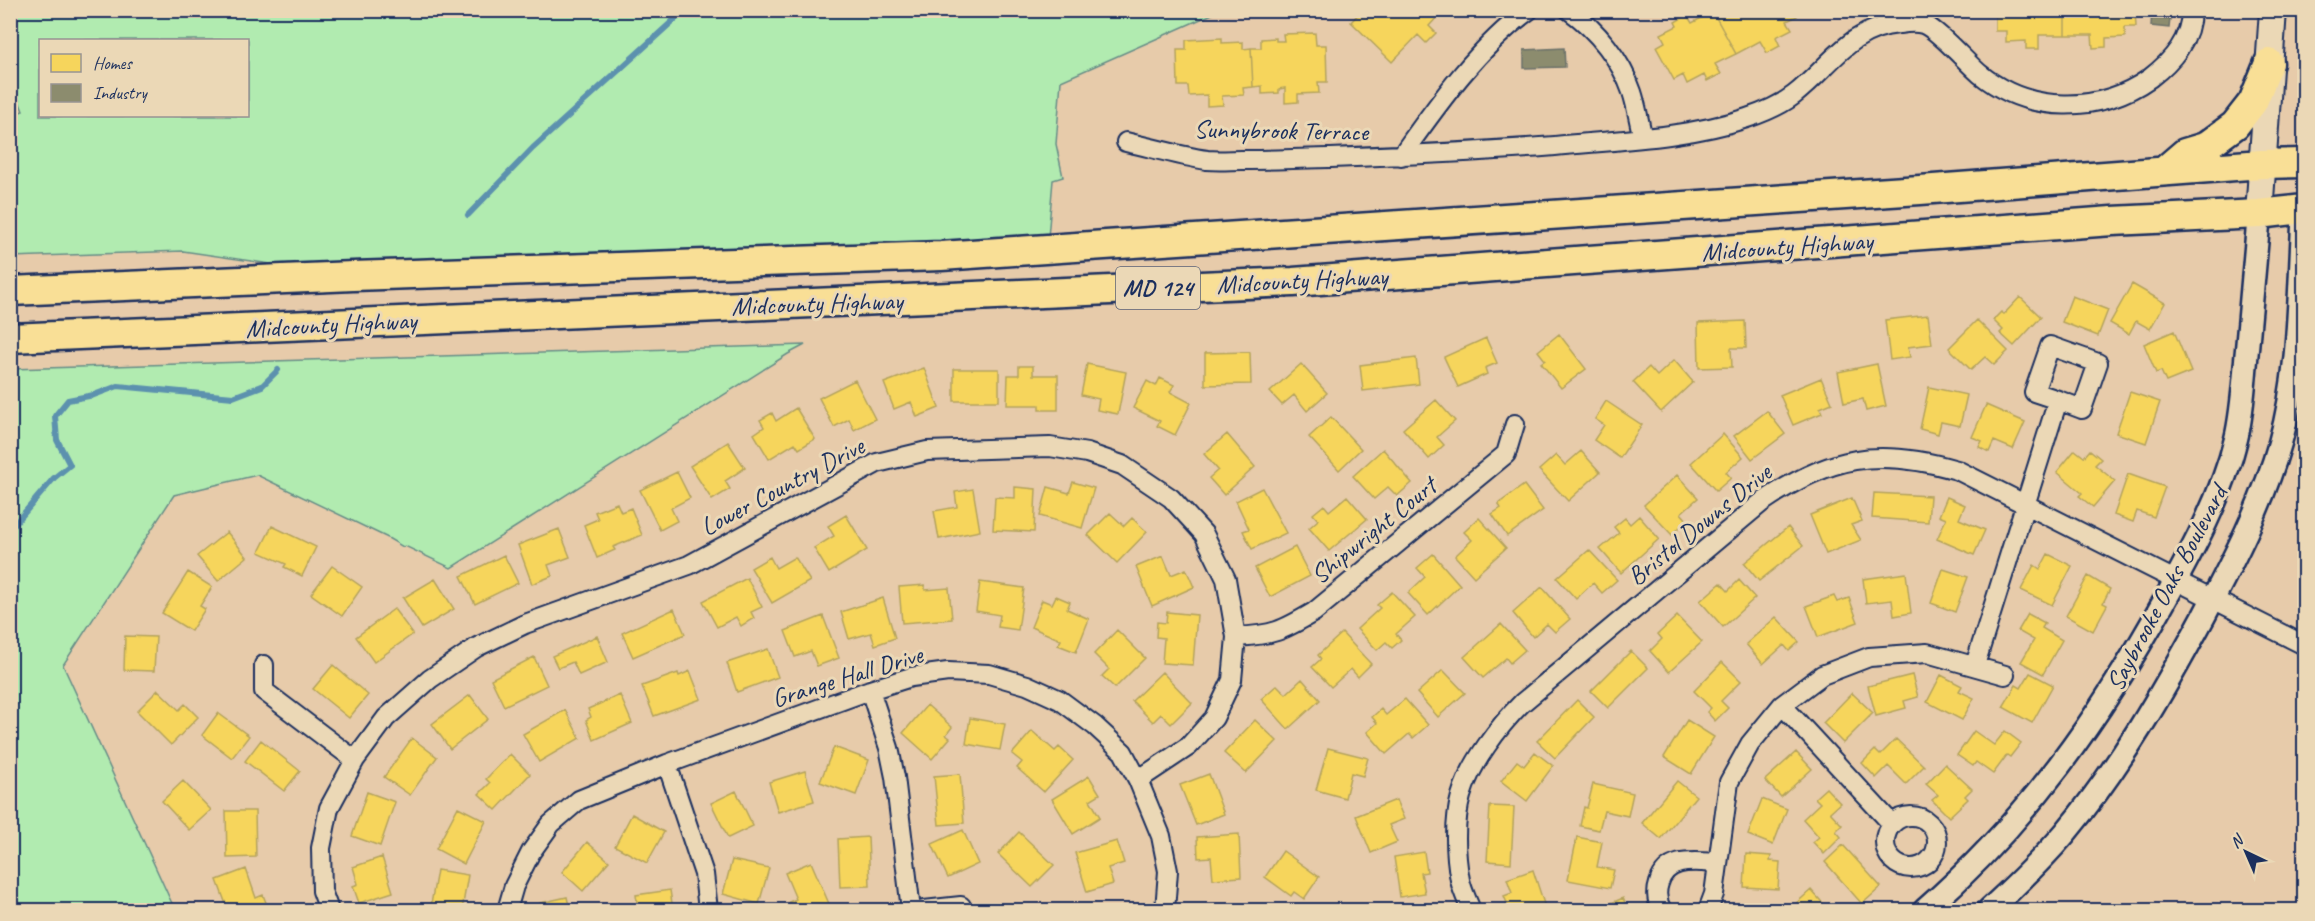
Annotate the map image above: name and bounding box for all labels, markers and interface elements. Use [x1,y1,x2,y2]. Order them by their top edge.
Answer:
legend [39,39,249,117]
text: Homes [93,52,133,74]
text: Industry [93,82,148,104]
street label: Sunnybrook Terrace [1194,112,1370,149]
street label: Midcounty Highway [1700,224,1876,269]
street label: Midcounty Highway [1216,259,1391,301]
road number: MD 124 [1116,267,1200,309]
street label: Midcounty Highway [731,284,905,323]
street label: Midcounty Highway [245,303,420,345]
street label: Lower Country Drive [695,429,871,543]
street label: Bristol Downs Drive [1621,455,1779,593]
street label: Shipwright Court [1304,467,1446,591]
street label: Saybrooke Oaks Boulevard [2098,477,2236,697]
street label: Grange Hall Drive [768,637,928,715]
north arrow [2216,822,2276,882]
text: N [2226,829,2249,853]

